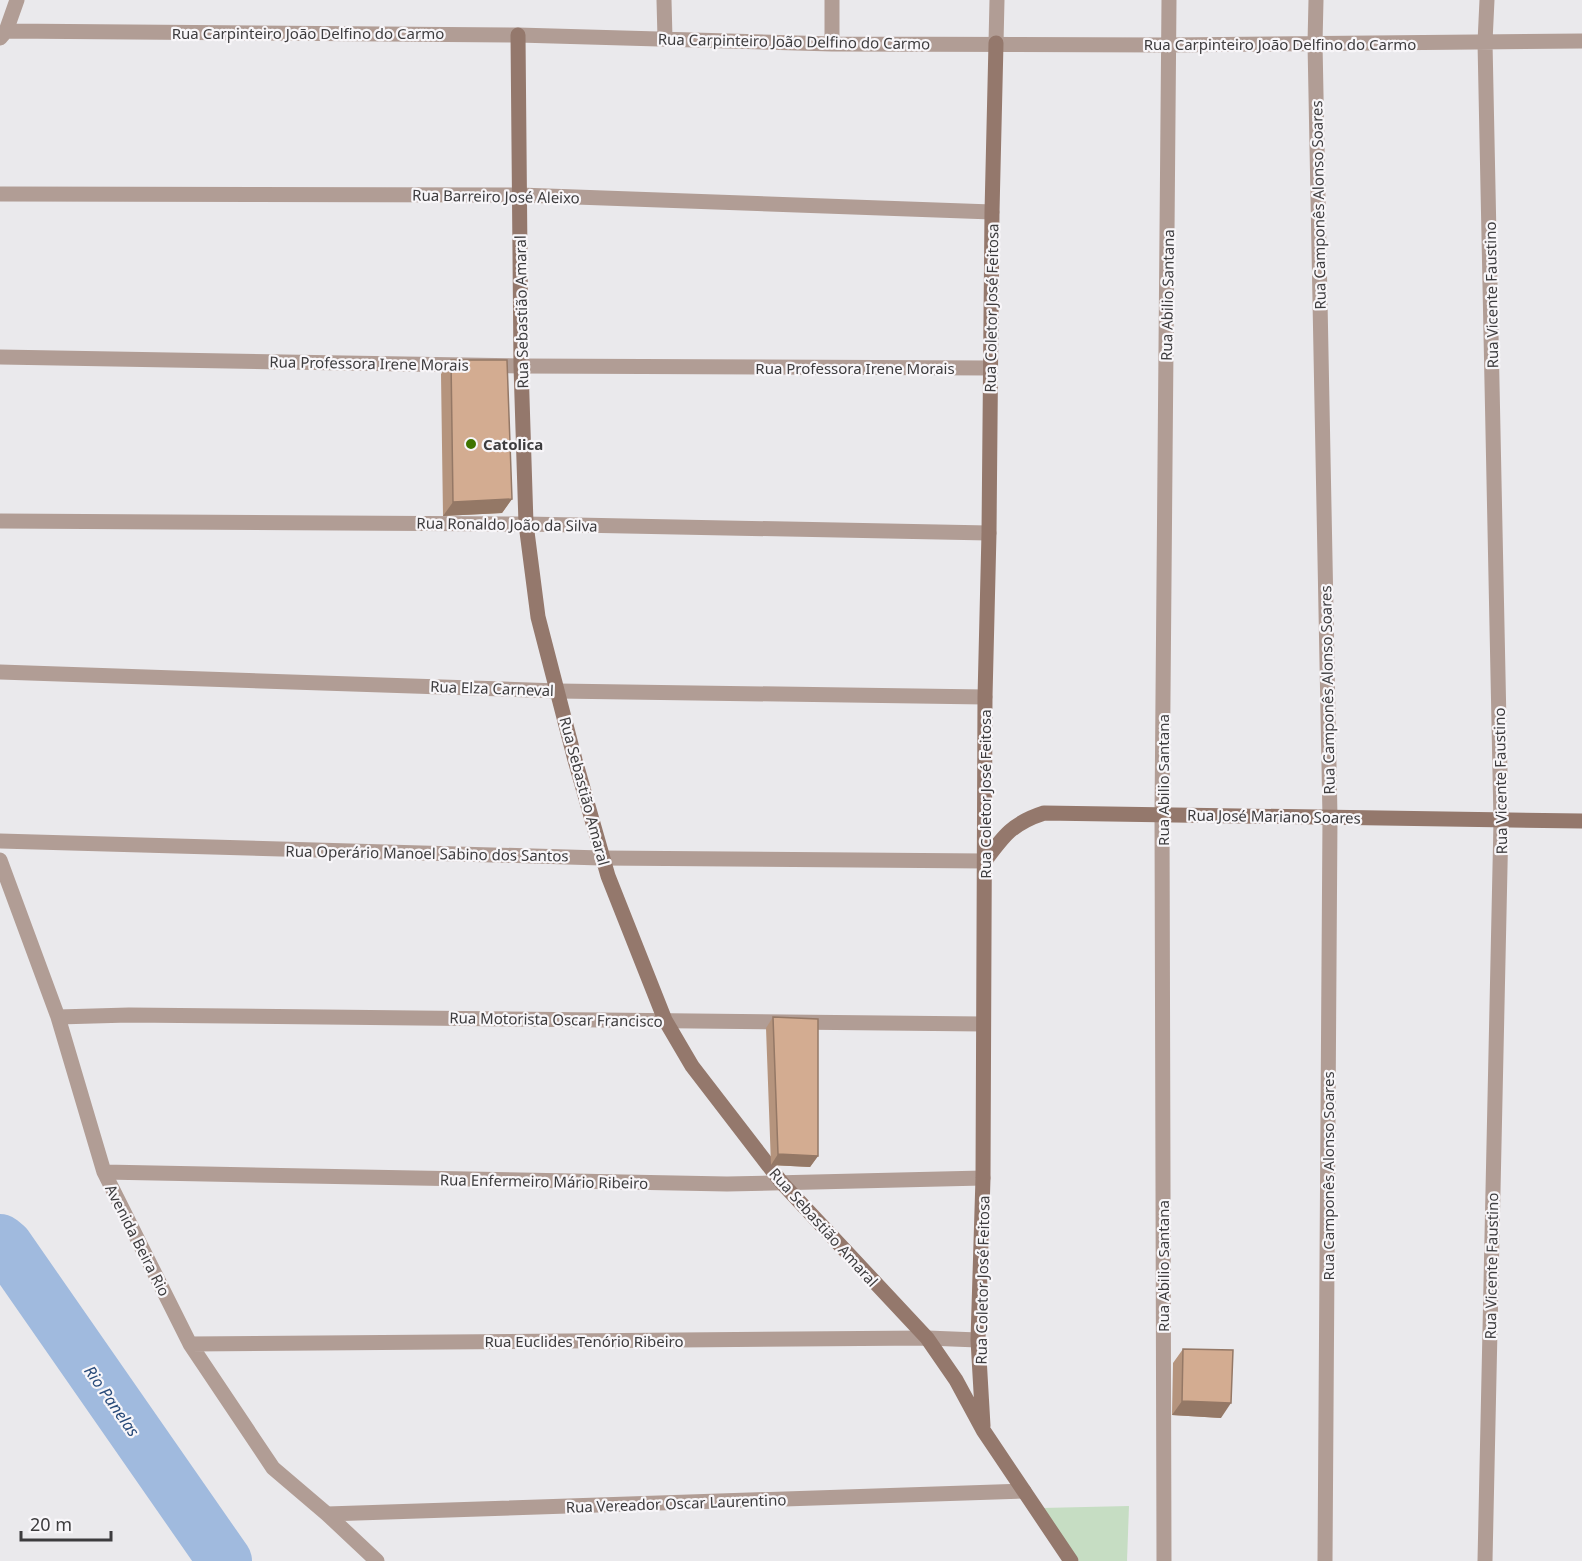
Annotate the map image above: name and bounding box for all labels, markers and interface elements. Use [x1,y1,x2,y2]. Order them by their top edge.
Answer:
street label: Rua Carpinteiro João Delfino do Carmo [172,23,444,43]
street label: Rua Carpinteiro João Delfino do Carmo [658,29,930,53]
street label: Rua Carpinteiro João Delfino do Carmo [1144,34,1416,54]
street label: Rua Camponês Alonso Soares [1306,100,1330,310]
street label: Rua Barreiro José Aleixo [412,185,580,207]
street label: Rua Vicente Faustino [1480,221,1502,369]
street label: Rua Coletor José Feitosa [980,223,1002,393]
street label: Rua Abilio Santana [1156,229,1178,361]
street label: Rua Sebastião Amaral [510,235,532,389]
street label: Rua Professora Irene Morais [269,351,469,375]
street label: Rua Professora Irene Morais [755,358,955,378]
place label: Catolica [483,434,543,454]
marker: Catolica [464,437,478,451]
street label: Rua Ronaldo João da Silva [416,512,598,536]
street label: Rua Camponês Alonso Soares [1315,585,1339,795]
street label: Rua Elza Carneval [430,676,554,700]
street label: Rua Vicente Faustino [1489,707,1511,855]
street label: Rua Coletor José Feitosa [975,709,995,879]
street label: Rua Sebastião Amaral [555,714,615,868]
street label: Rua Abilio Santana [1153,714,1173,846]
street label: Rua José Mariano Soares [1187,804,1361,828]
street label: Rua Operário Manoel Sabino dos Santos [285,841,569,865]
street label: Rua Motorista Oscar Francisco [449,1007,663,1031]
street label: Rua Camponês Alonso Soares [1318,1071,1338,1281]
street label: Rua Sebastião Amaral [765,1163,883,1291]
street label: Rua Enfermeiro Mário Ribeiro [440,1169,648,1193]
street label: Avenida Beira Rio [101,1181,175,1299]
street label: Rua Vicente Faustino [1480,1192,1502,1340]
street label: Rua Coletor José Feitosa [971,1195,993,1365]
street label: Rua Abilio Santana [1153,1200,1173,1332]
street label: Rua Euclides Tenório Ribeiro [484,1331,684,1351]
water label: Rio Panelas [79,1361,145,1441]
street label: Rua Vereador Oscar Laurentino [565,1489,787,1517]
scale bar [21,1504,111,1542]
text: 20 m [30,1512,72,1536]

